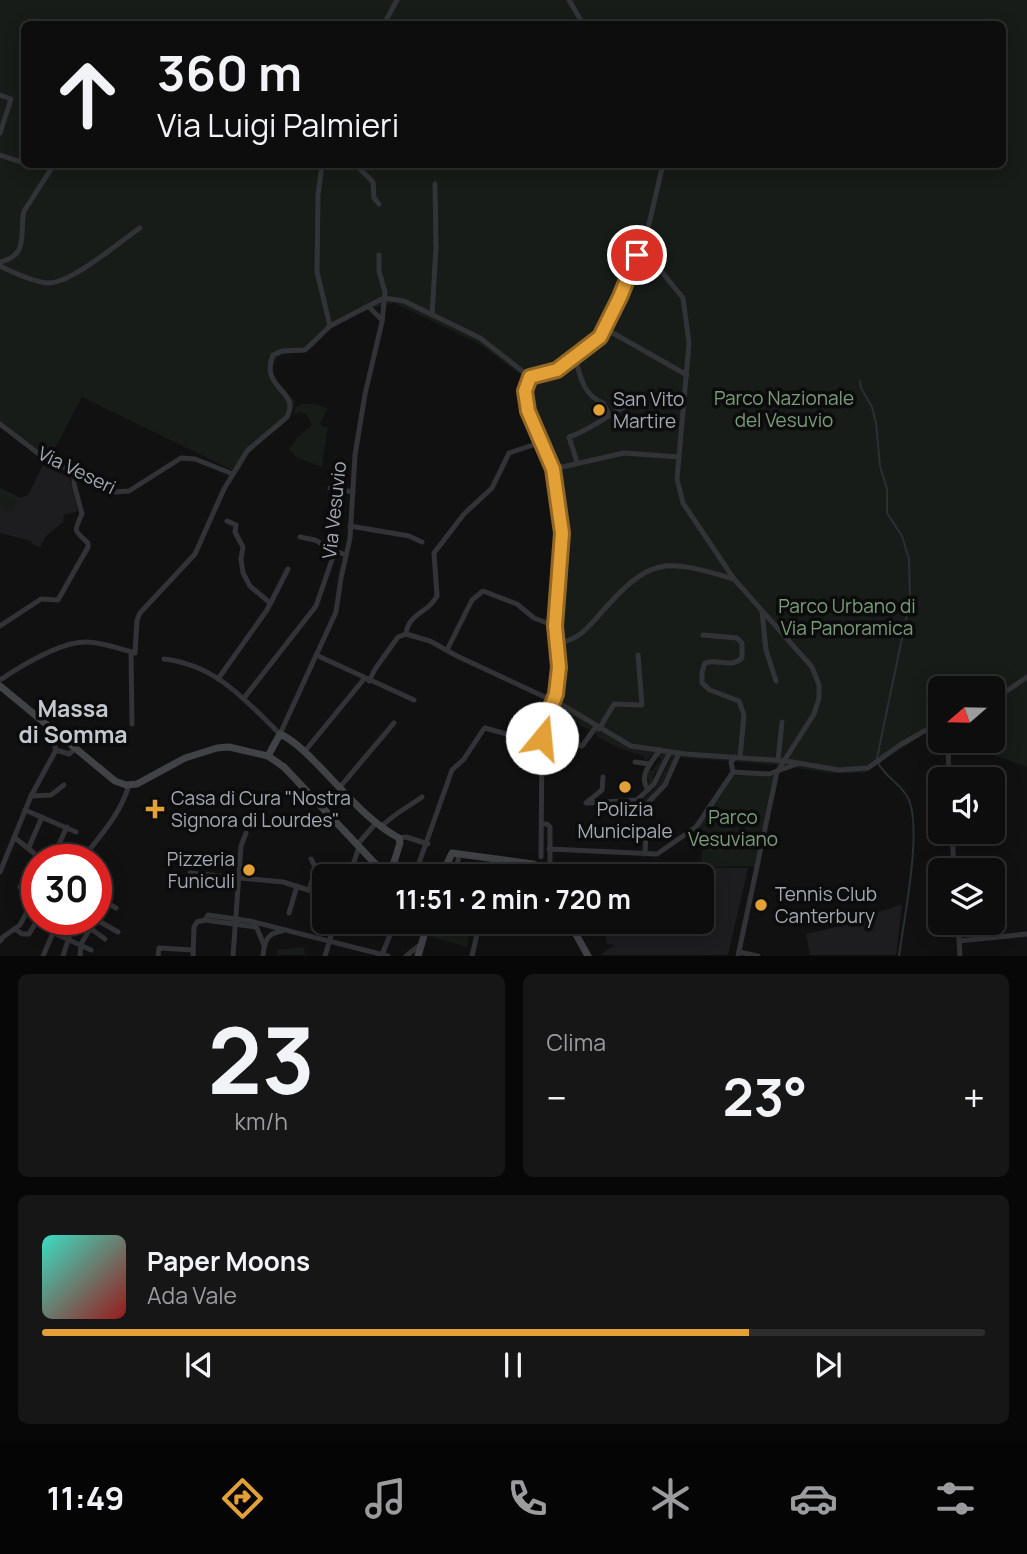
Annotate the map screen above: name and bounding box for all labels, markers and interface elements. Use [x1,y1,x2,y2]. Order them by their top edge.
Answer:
text: 360 m [157,39,302,106]
icon: ahead [42,49,133,140]
text: Via Luigi Palmieri [157,103,399,147]
pin [607,225,667,285]
icon: arrive [618,236,656,274]
park label: Parco Nazionale del Vesuvio [714,385,854,433]
place label: San Vito Martire [613,386,684,434]
marker: San Vito Martire [591,402,607,418]
street label: Via Veseri [34,440,120,500]
street label: Via Vesuvio [316,460,352,560]
park label: Parco Urbano di Via Panoramica [778,593,916,641]
north arrow [928,676,1004,752]
map controls [928,676,1005,935]
district label: Massa di Somma [18,692,128,750]
position arrow [505,701,579,775]
button: sound [928,767,1005,844]
marker: Polizia Municipale [617,779,633,795]
place label: Casa di Cura "Nostra Signora di Lourdes" [171,785,351,833]
place label: Polizia Municipale [578,796,673,844]
marker: Casa di Cura "Nostra Signora di Lourdes" [145,799,165,819]
park label: Parco Vesuviano [688,804,778,852]
speed limit sign: 30 [21,844,112,935]
place label: Pizzeria Funiculi [167,846,235,894]
button: layers [928,858,1005,935]
marker: Pizzeria Funiculi [241,862,257,878]
text: 11:51 · 2 min · 720 m [395,881,631,917]
place label: Tennis Club Canterbury [775,881,877,929]
marker: Tennis Club Canterbury [753,897,769,913]
text: 23 [208,997,315,1121]
text: Clima [547,1026,606,1058]
text: 23° [723,1061,807,1132]
text: − [547,1071,567,1123]
text: + [963,1071,985,1123]
text: km/h [235,1105,288,1137]
text: Paper Moons [147,1243,310,1279]
text: Ada Vale [147,1279,237,1311]
icon: previous [180,1346,218,1384]
icon: pause [494,1346,532,1384]
icon: next [809,1346,847,1384]
icon: directions [218,1474,267,1523]
icon: music [361,1474,410,1523]
icon: phone [503,1474,552,1523]
icon: climate [646,1474,695,1523]
icon: car [789,1474,838,1523]
icon: filters [931,1474,980,1523]
text: 11:49 [47,1476,124,1520]

